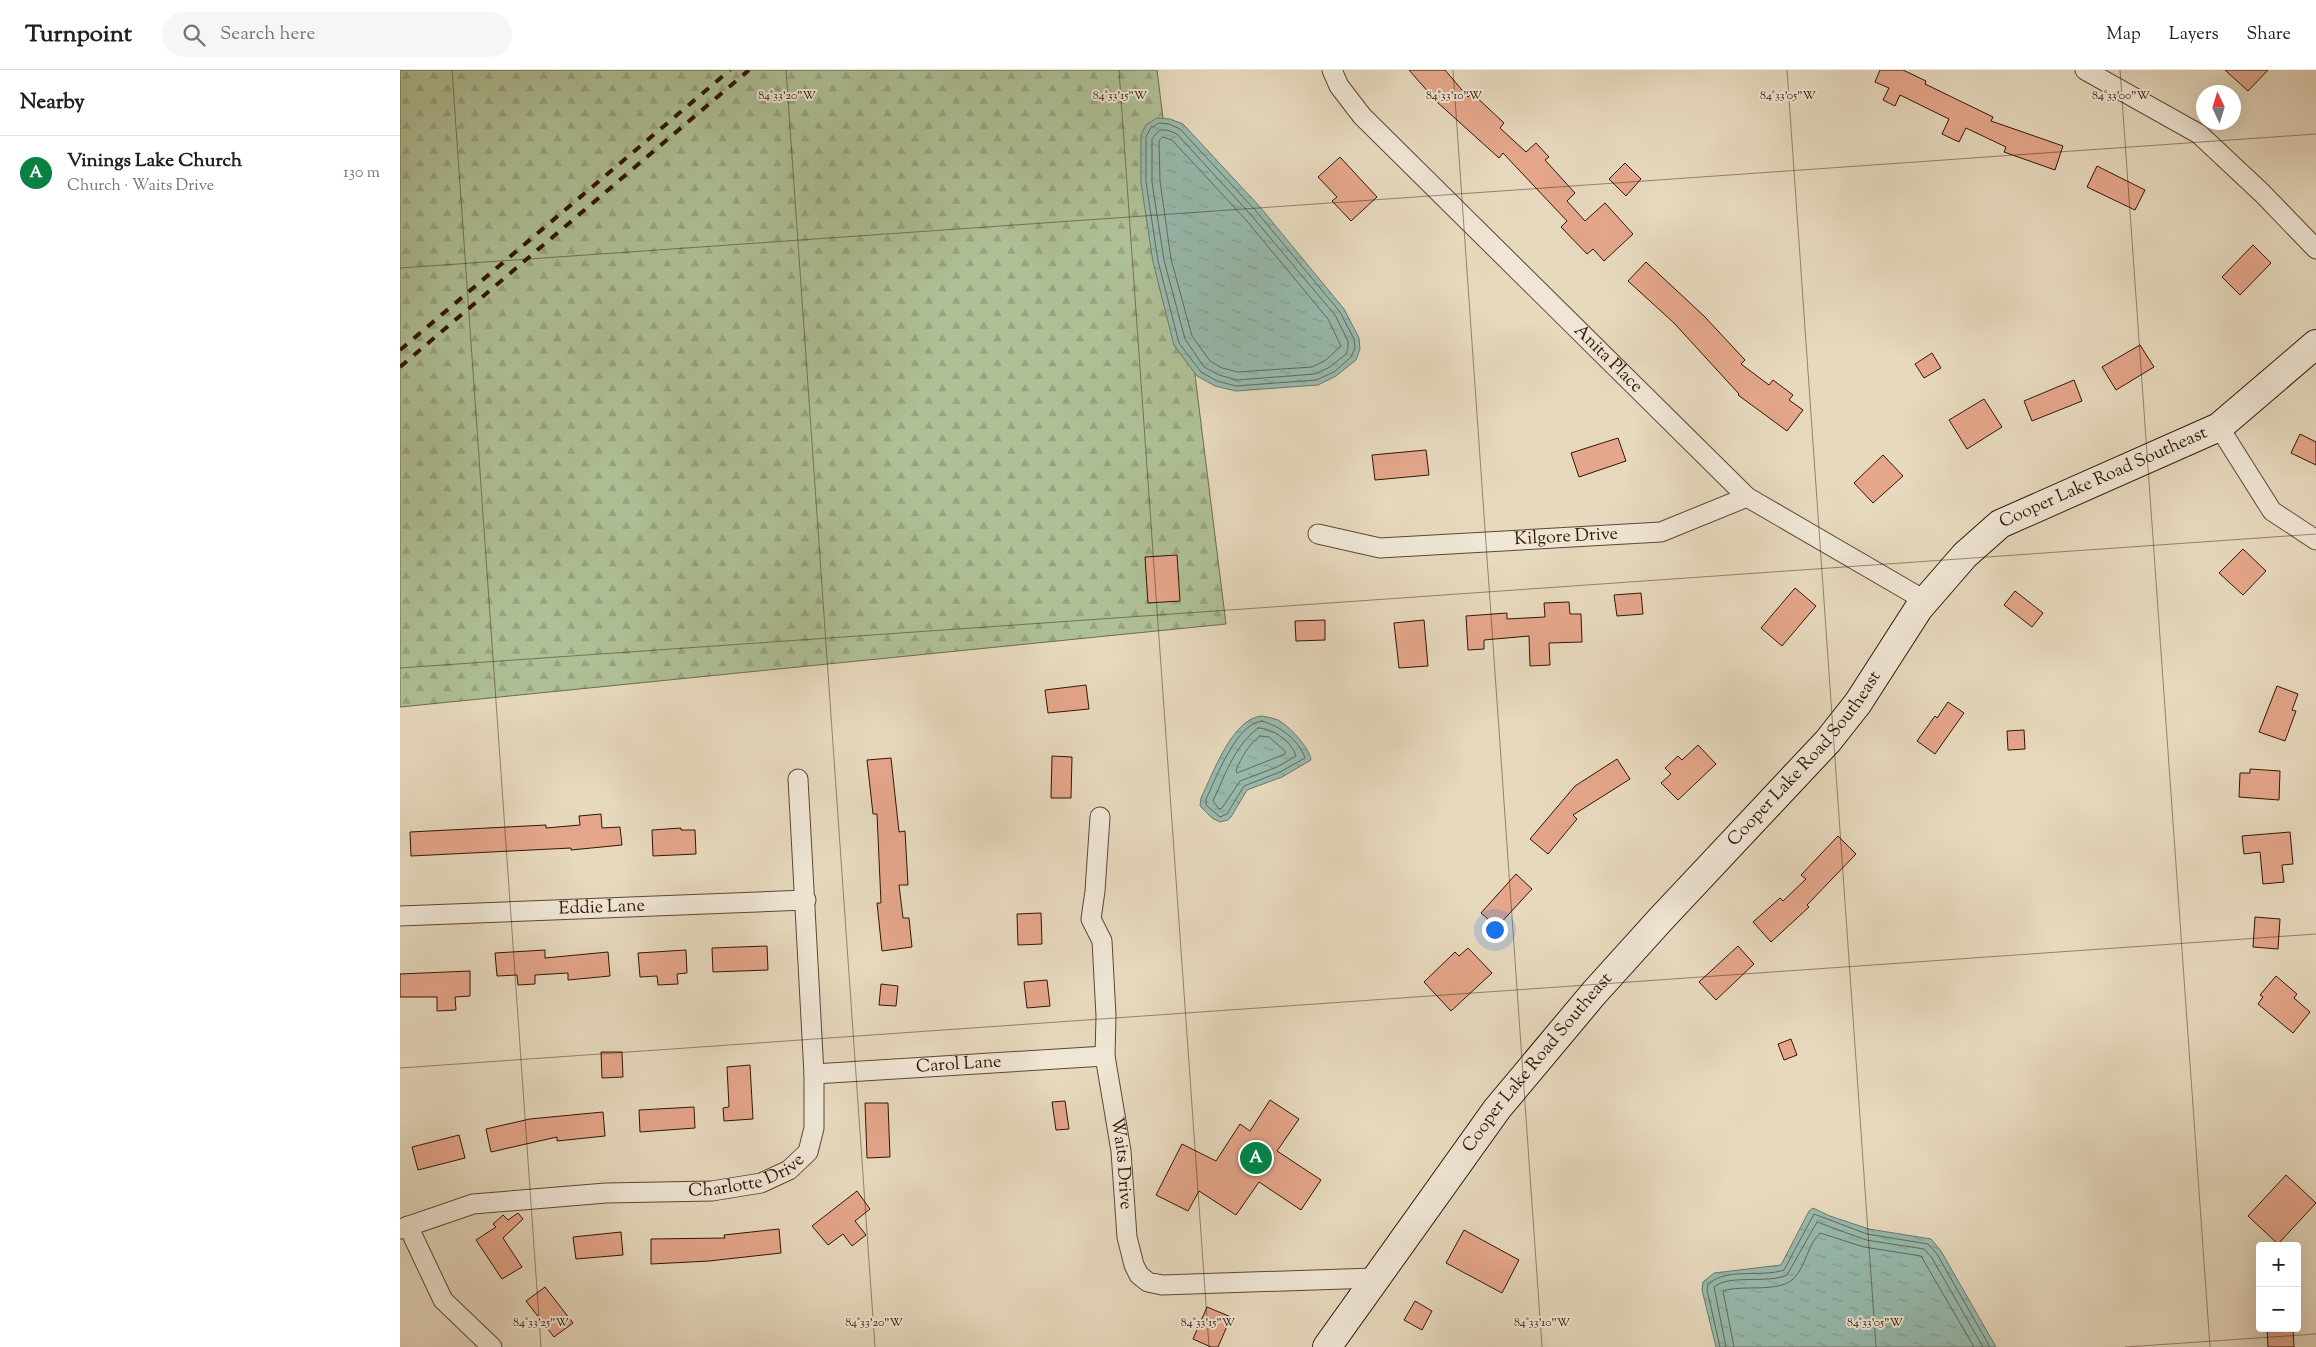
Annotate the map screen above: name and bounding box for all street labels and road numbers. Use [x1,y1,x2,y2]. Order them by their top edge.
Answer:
street label: Anita Place [1567,319,1648,400]
street label: Cooper Lake Road Southeast [1995,421,2212,536]
street label: Kilgore Drive [1514,521,1619,553]
street label: Cooper Lake Road Southeast [1722,666,1888,853]
street label: Eddie Lane [558,893,645,923]
street label: Cooper Lake Road Southeast [1457,967,1619,1158]
street label: Carol Lane [915,1049,1002,1081]
street label: Waits Drive [1103,1115,1138,1211]
street label: Charlotte Drive [688,1148,811,1204]

